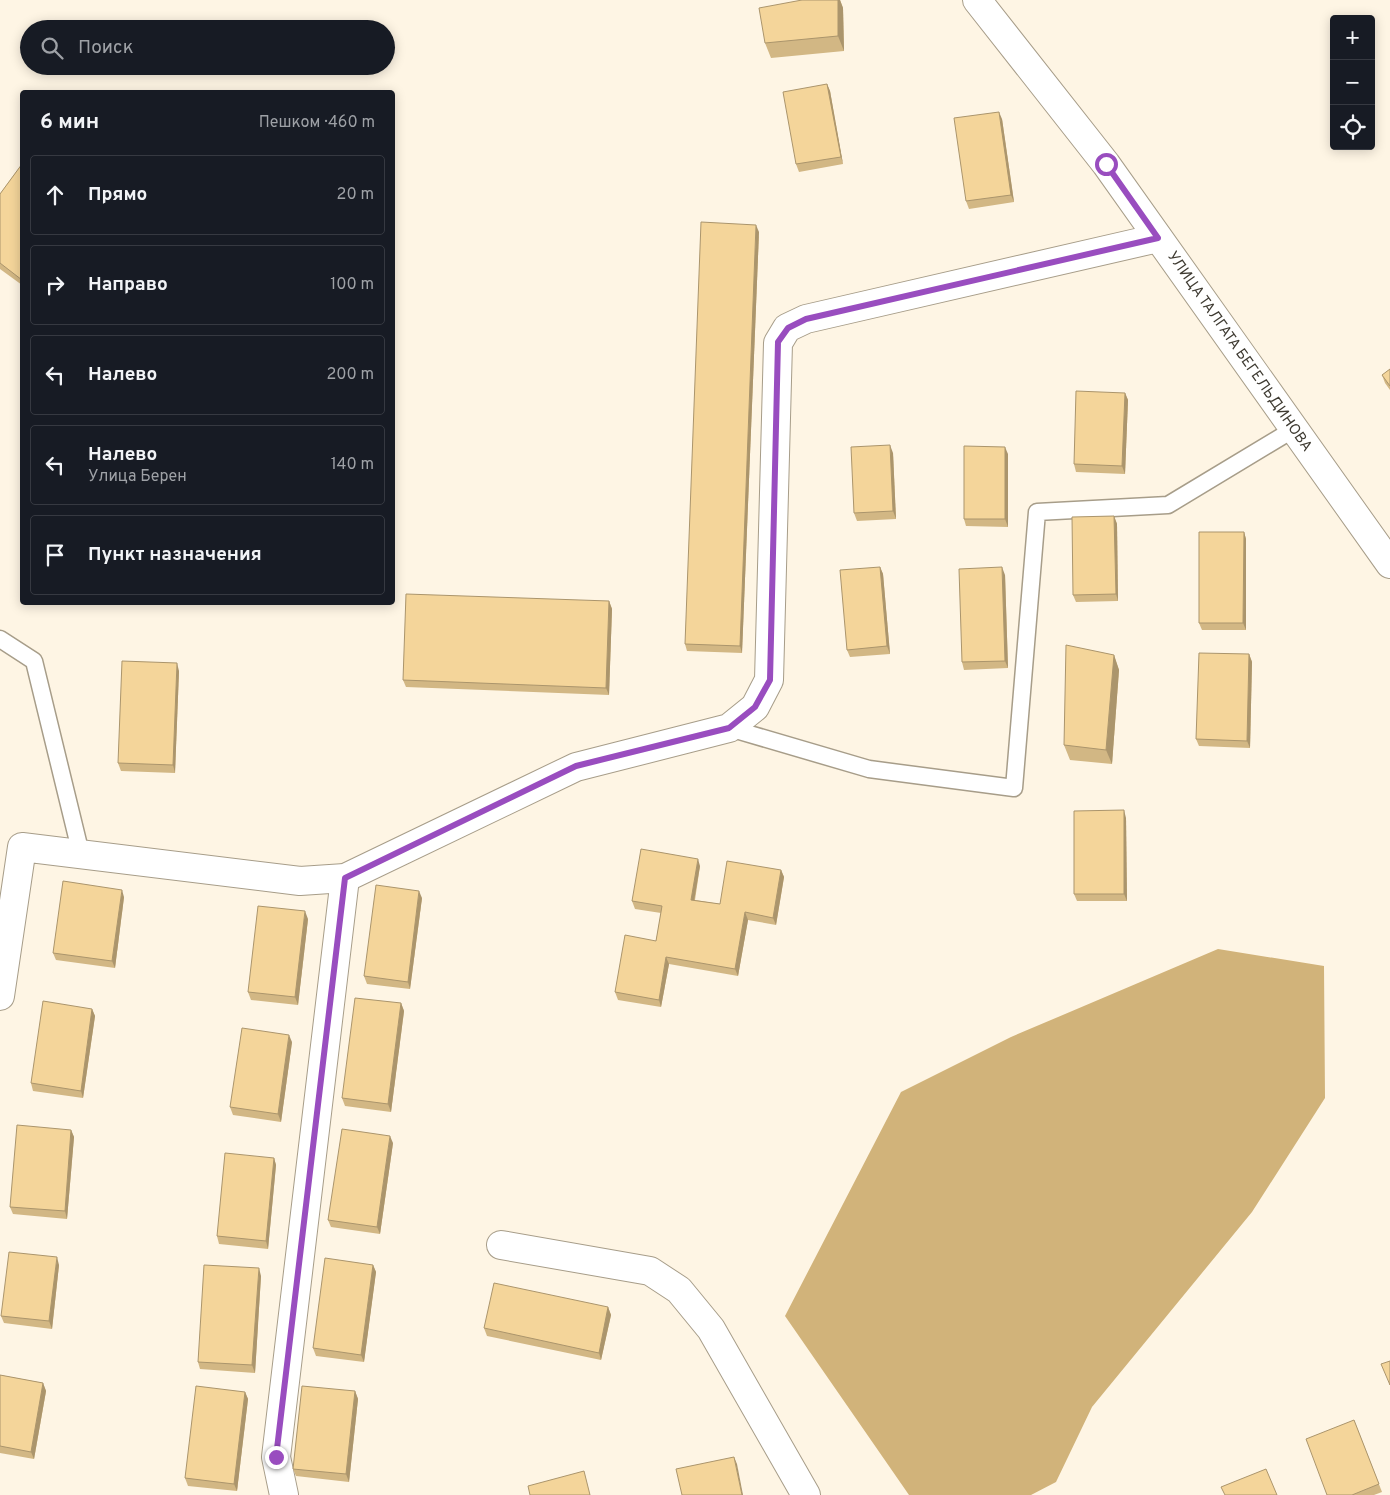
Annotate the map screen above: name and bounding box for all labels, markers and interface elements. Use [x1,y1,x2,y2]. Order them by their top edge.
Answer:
map controls [1330,15,1375,150]
button: + [1330,15,1375,60]
search box [20,20,395,75]
icon: search [38,34,66,62]
text: Поиск [78,36,134,60]
button: − [1330,60,1375,105]
button: locate [1330,105,1375,150]
text: 6 мин [40,109,99,136]
text: Пешком · 460 m [259,113,375,133]
route start [1095,153,1118,176]
icon: ahead [41,181,69,209]
text: Прямо [88,183,147,207]
text: 20 m [337,185,374,205]
street label: УЛИЦА ТАЛГАТА БЕГЕЛЬДИНОВА [1162,248,1316,456]
icon: right [41,271,69,299]
text: Направо [88,273,168,297]
text: 100 m [330,275,374,295]
icon: left [41,361,69,389]
text: Налево [88,363,157,387]
text: 200 m [326,365,374,385]
text: Налево [88,443,157,467]
icon: left [41,451,69,479]
text: 140 m [331,455,374,475]
text: Улица Берен [88,467,187,487]
icon: arrive [41,541,69,569]
text: Пункт назначения [88,543,262,567]
route end [265,1446,288,1469]

